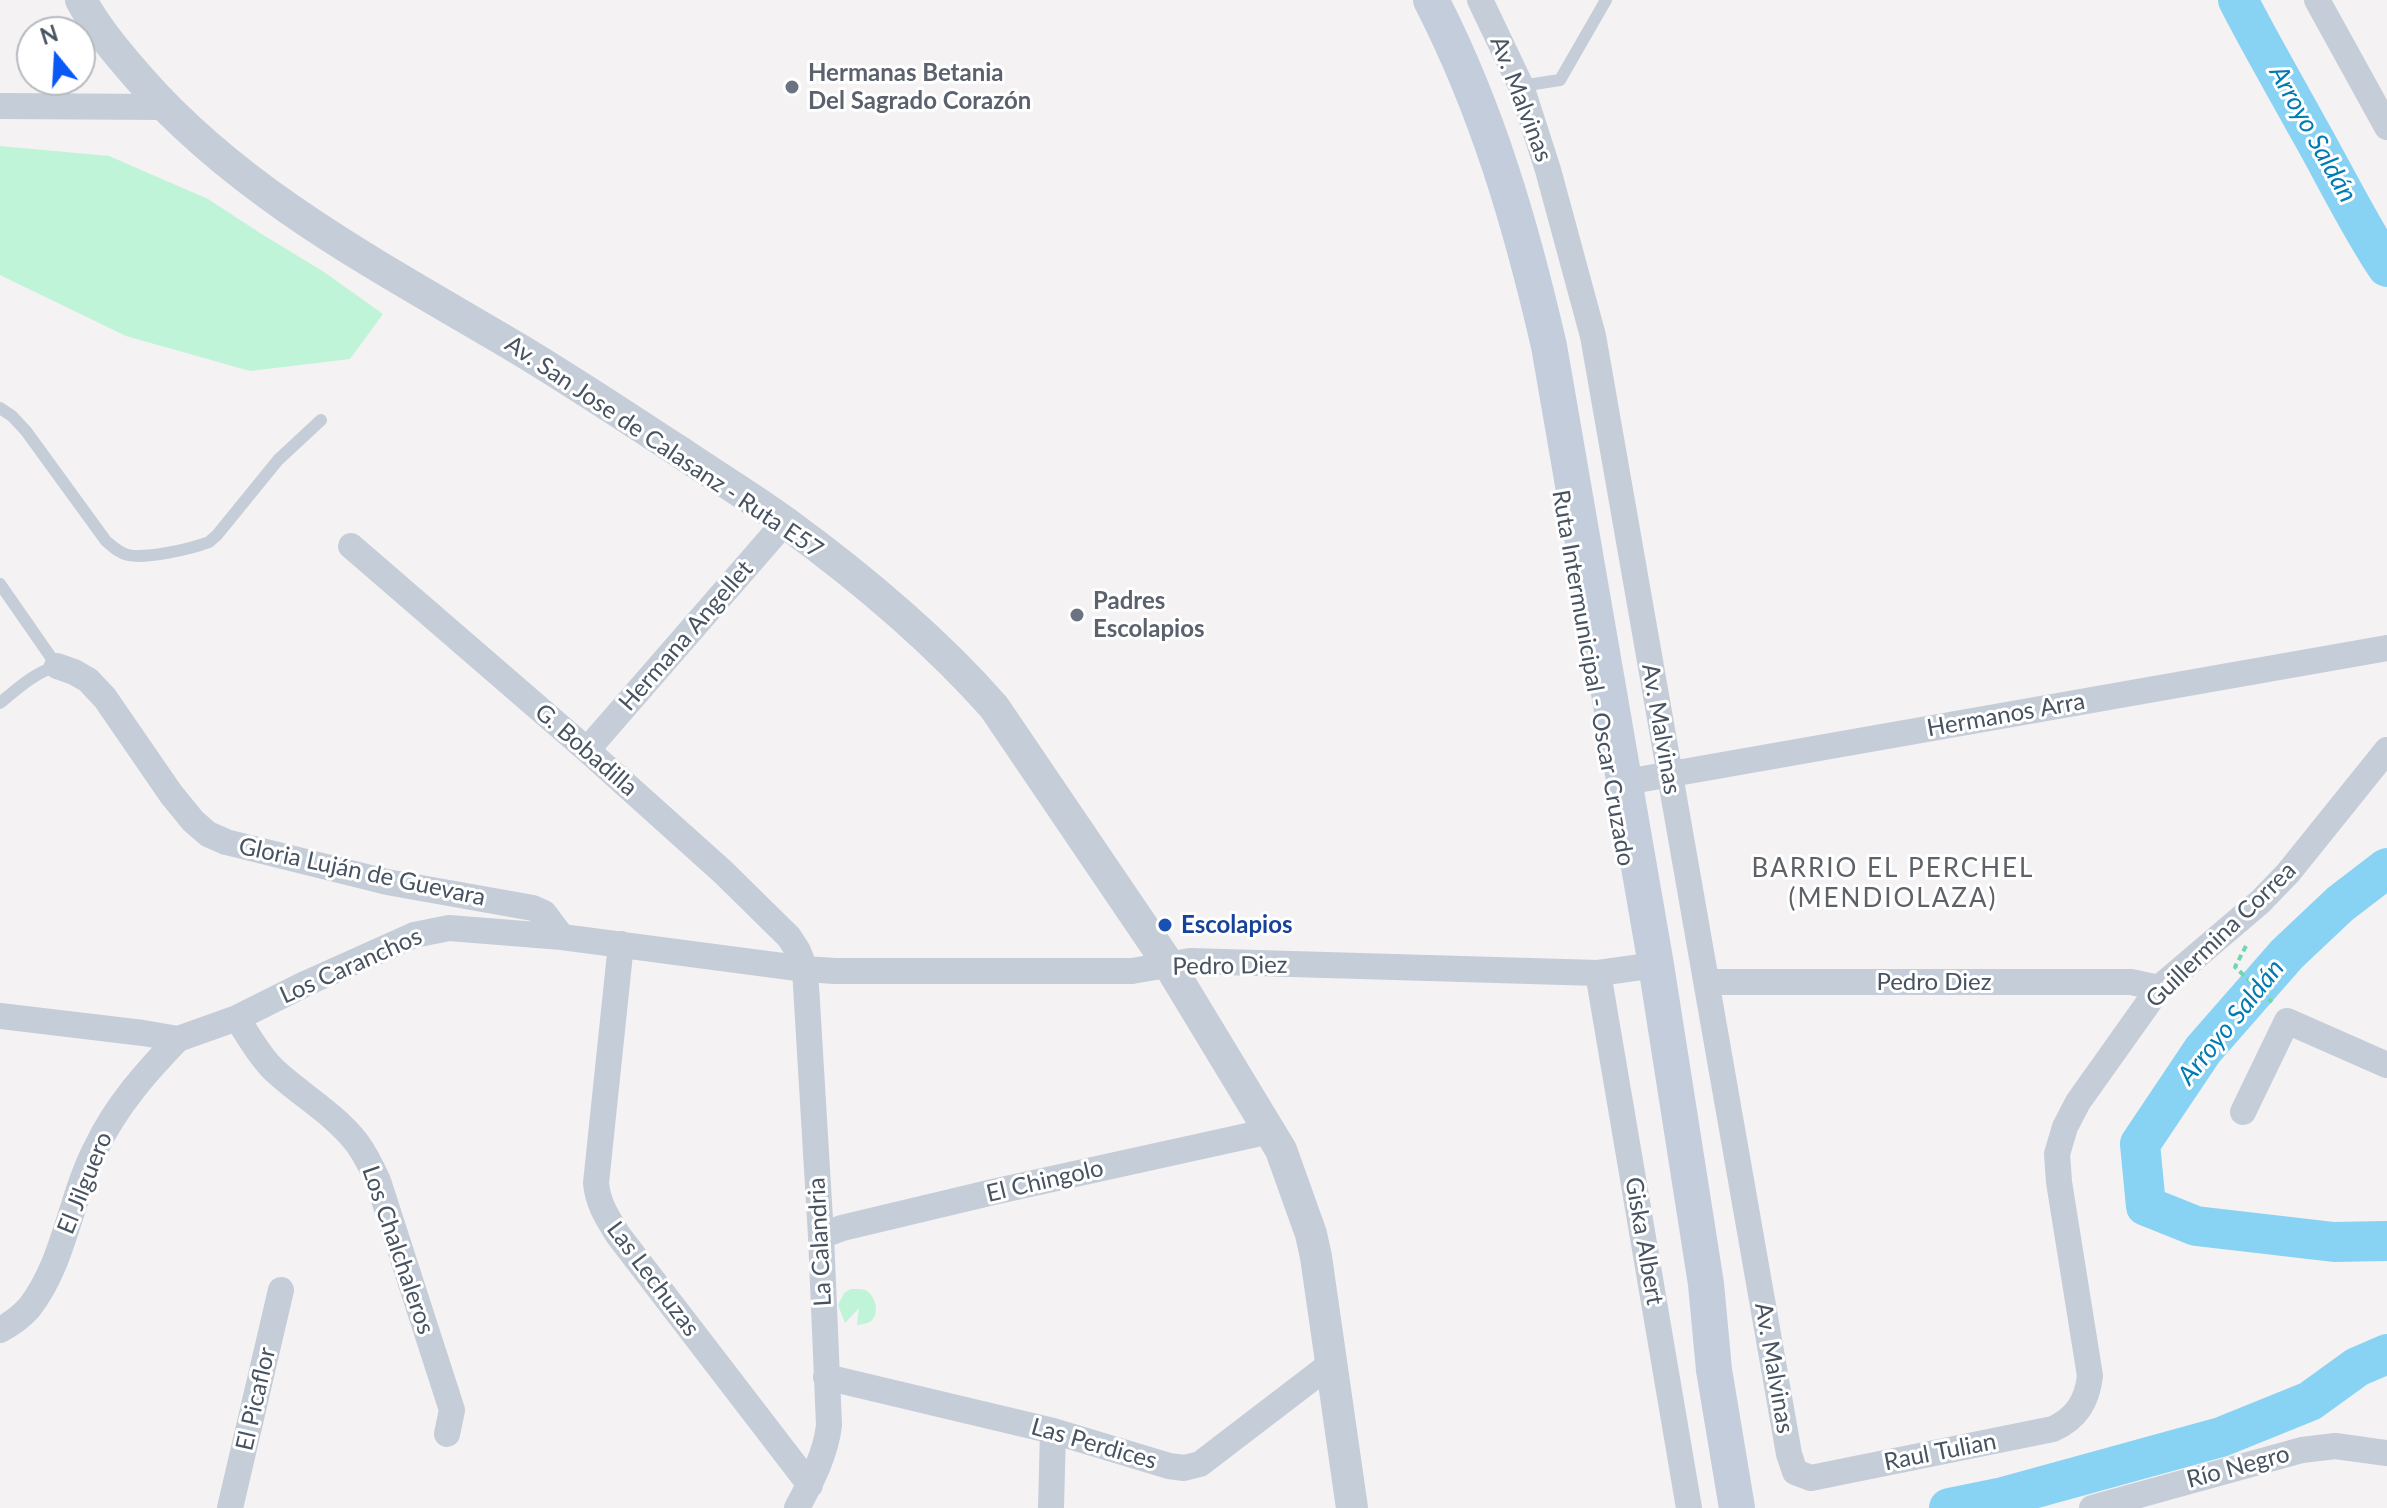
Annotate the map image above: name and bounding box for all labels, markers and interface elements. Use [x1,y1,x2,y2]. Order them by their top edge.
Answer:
north arrow [16,16,96,96]
text: N [37,19,61,50]
street label: Av. Malvinas [1484,32,1558,166]
place label: Hermanas Betania Del Sagrado Corazón [808,59,1031,115]
water label: Arroyo Saldán [2263,60,2363,208]
marker: Hermanas Betania Del Sagrado Corazón [783,78,801,96]
street label: Av. San Jose de Calasanz - Ruta E57 [500,330,828,564]
street label: Ruta Intermunicipal - Oscar Cruzado [1546,488,1640,868]
street label: Hermana Angellet [613,555,759,717]
place label: Padres Escolapios [1093,587,1205,643]
marker: Padres Escolapios [1068,606,1086,624]
street label: Av. Malvinas [1635,661,1687,797]
street label: Hermanos Arra [1925,687,2087,743]
street label: G. Bobadilla [529,698,643,802]
street label: Gloria Luján de Guevara [236,832,488,912]
district label: BARRIO EL PERCHEL (MENDIOLAZA) [1752,853,2034,914]
street label: Guillermina Correa [2140,856,2302,1014]
place label: Escolapios [1181,911,1293,939]
marker: Escolapios [1156,916,1174,934]
street label: Los Caranchos [276,922,426,1010]
street label: Pedro Diez [1172,951,1288,981]
water label: Arroyo Saldán [2171,953,2291,1091]
street label: Pedro Diez [1876,968,1992,996]
street label: El Jilguero [52,1128,118,1238]
street label: El Chingolo [984,1154,1106,1208]
street label: Los Chalchaleros [356,1162,440,1338]
street label: Giska Albert [1619,1175,1669,1307]
street label: La Calandria [802,1177,838,1307]
street label: Las Lechuzas [600,1216,706,1342]
street label: Av. Malvinas [1748,1300,1800,1436]
street label: El Picaflor [230,1344,282,1454]
street label: Las Perdices [1028,1412,1160,1476]
street label: Raul Tulian [1881,1427,1999,1477]
street label: Río Negro [2183,1439,2293,1495]

